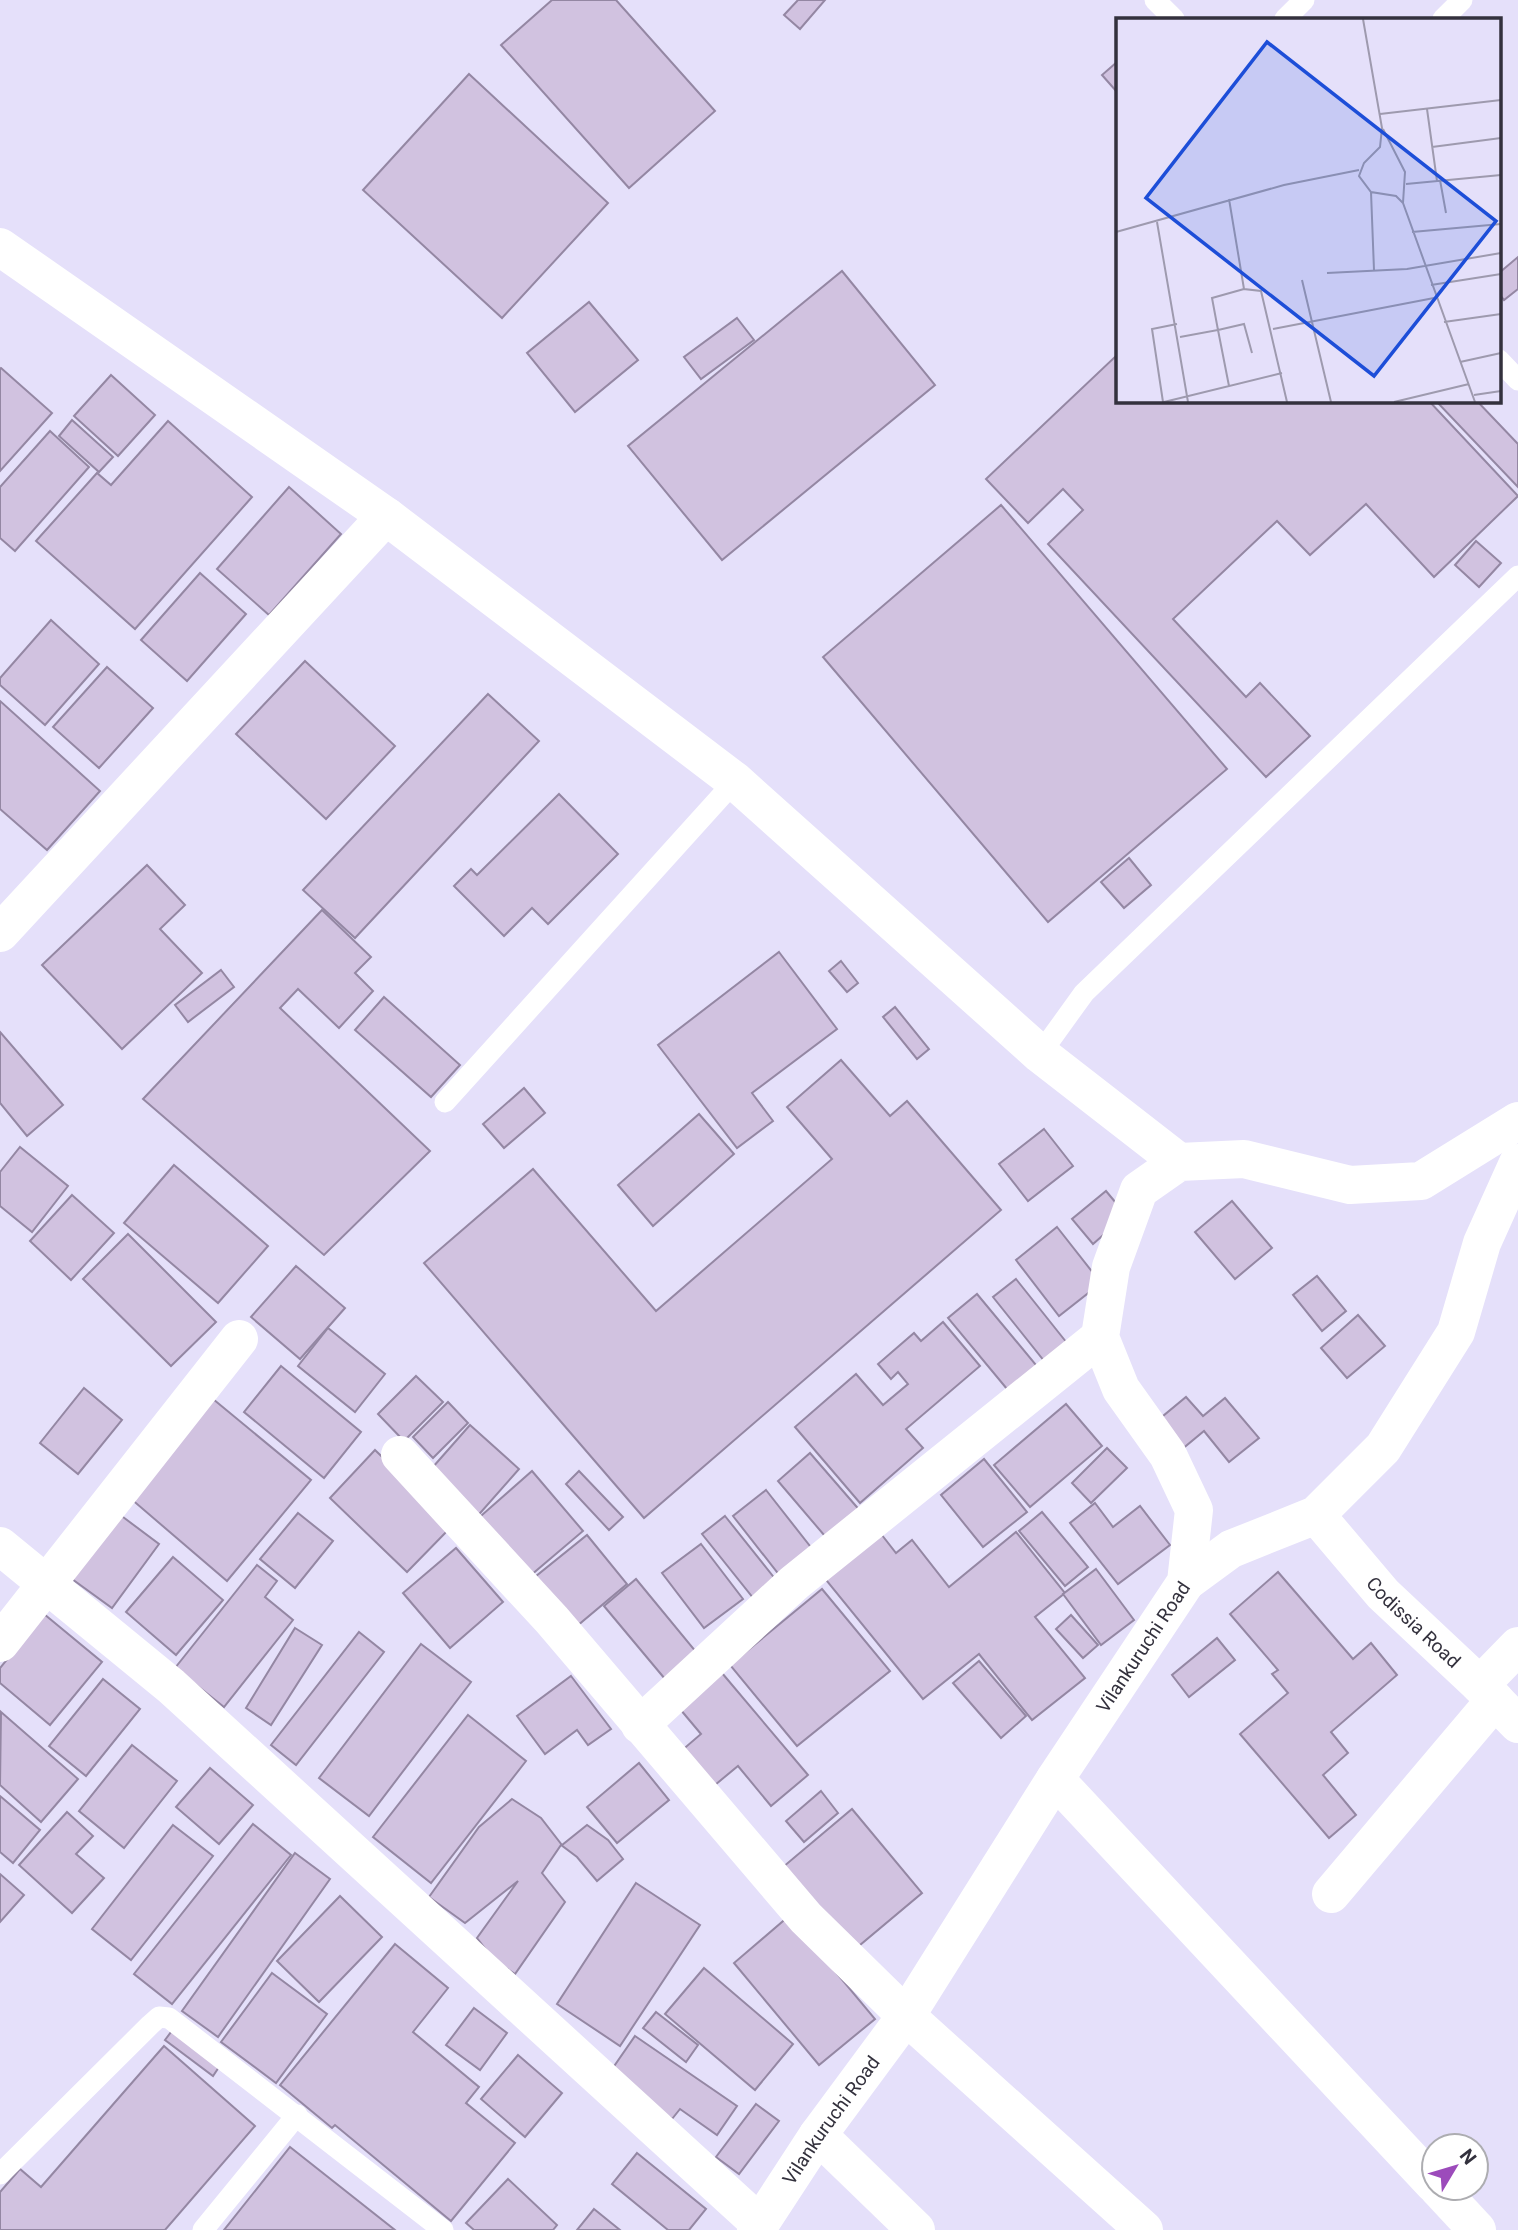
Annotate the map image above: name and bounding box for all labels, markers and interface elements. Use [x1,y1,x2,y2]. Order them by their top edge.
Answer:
inset map [1116,18,1500,402]
street label: Codissia Road [1361,1572,1465,1673]
street label: Vilankuruchi Road [1091,1577,1195,1717]
street label: Vilankuruchi Road [778,2051,885,2189]
north arrow [1420,2132,1490,2202]
text: N [1455,2144,1481,2169]

